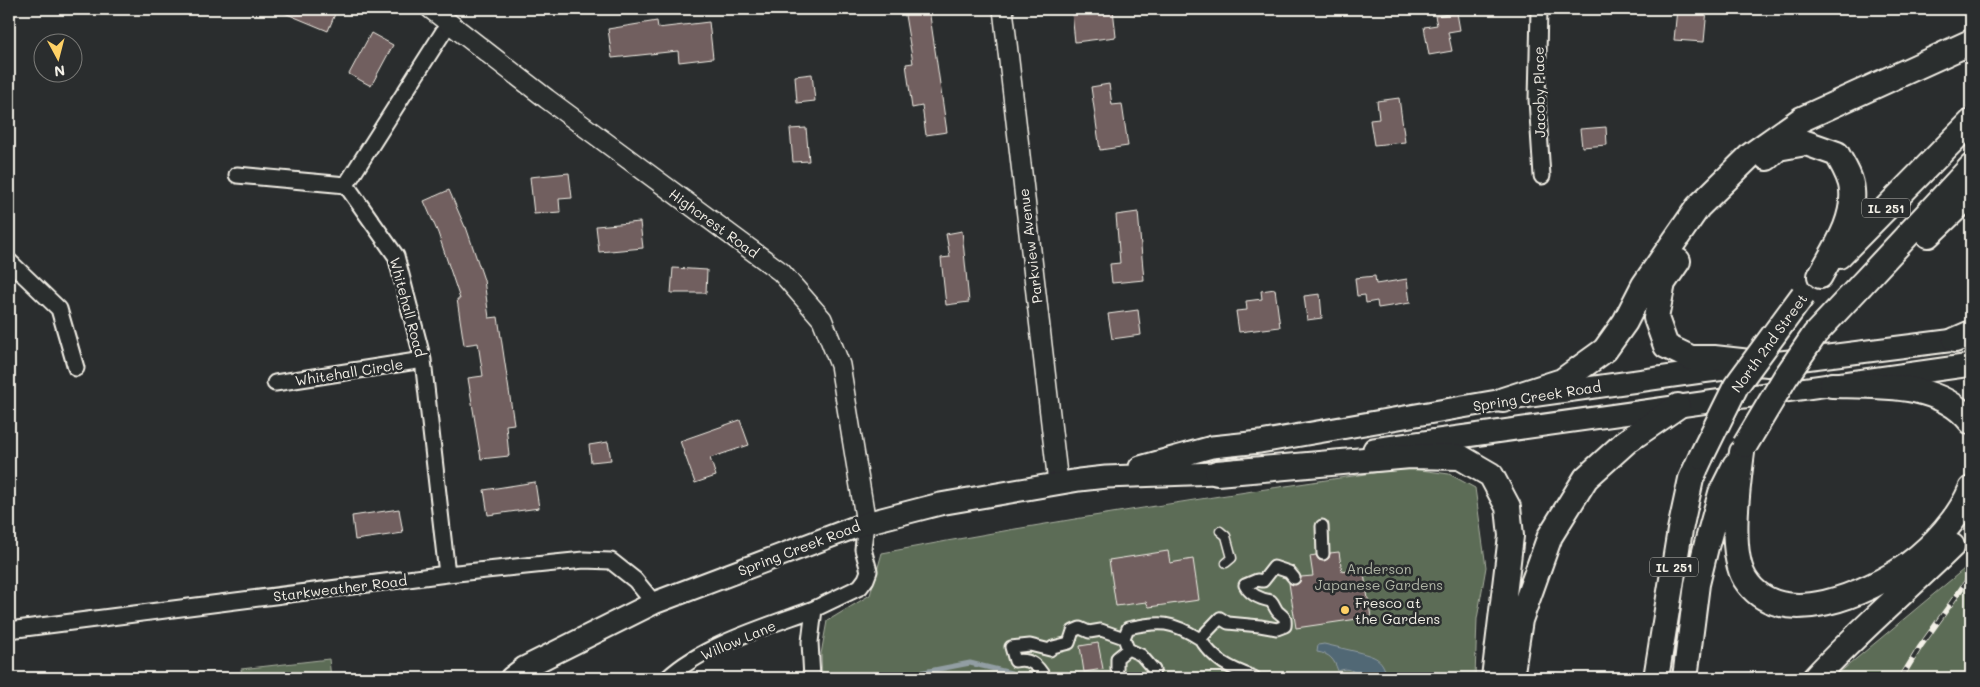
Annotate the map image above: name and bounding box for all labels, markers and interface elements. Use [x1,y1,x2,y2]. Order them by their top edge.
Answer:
north arrow [32,32,82,82]
street label: Jacoby Place [1529,46,1549,138]
text: N [53,61,66,81]
street label: Highcrest Road [665,184,763,262]
street label: Parkview Avenue [1014,187,1046,305]
road number: IL 251 [1862,198,1910,218]
street label: Whitehall Road [386,255,430,359]
street label: North 2nd Street [1727,290,1811,396]
street label: Whitehall Circle [294,354,404,390]
street label: Spring Creek Road [1472,376,1602,415]
street label: Spring Creek Road [735,516,863,580]
road number: IL 251 [1650,558,1698,576]
park label: Anderson Japanese Gardens [1315,559,1443,594]
street label: Starkweather Road [272,570,408,606]
place label: Fresco at the Gardens [1355,593,1440,628]
marker: Fresco at the Gardens [1339,604,1351,616]
street label: Willow Lane [698,616,778,664]

